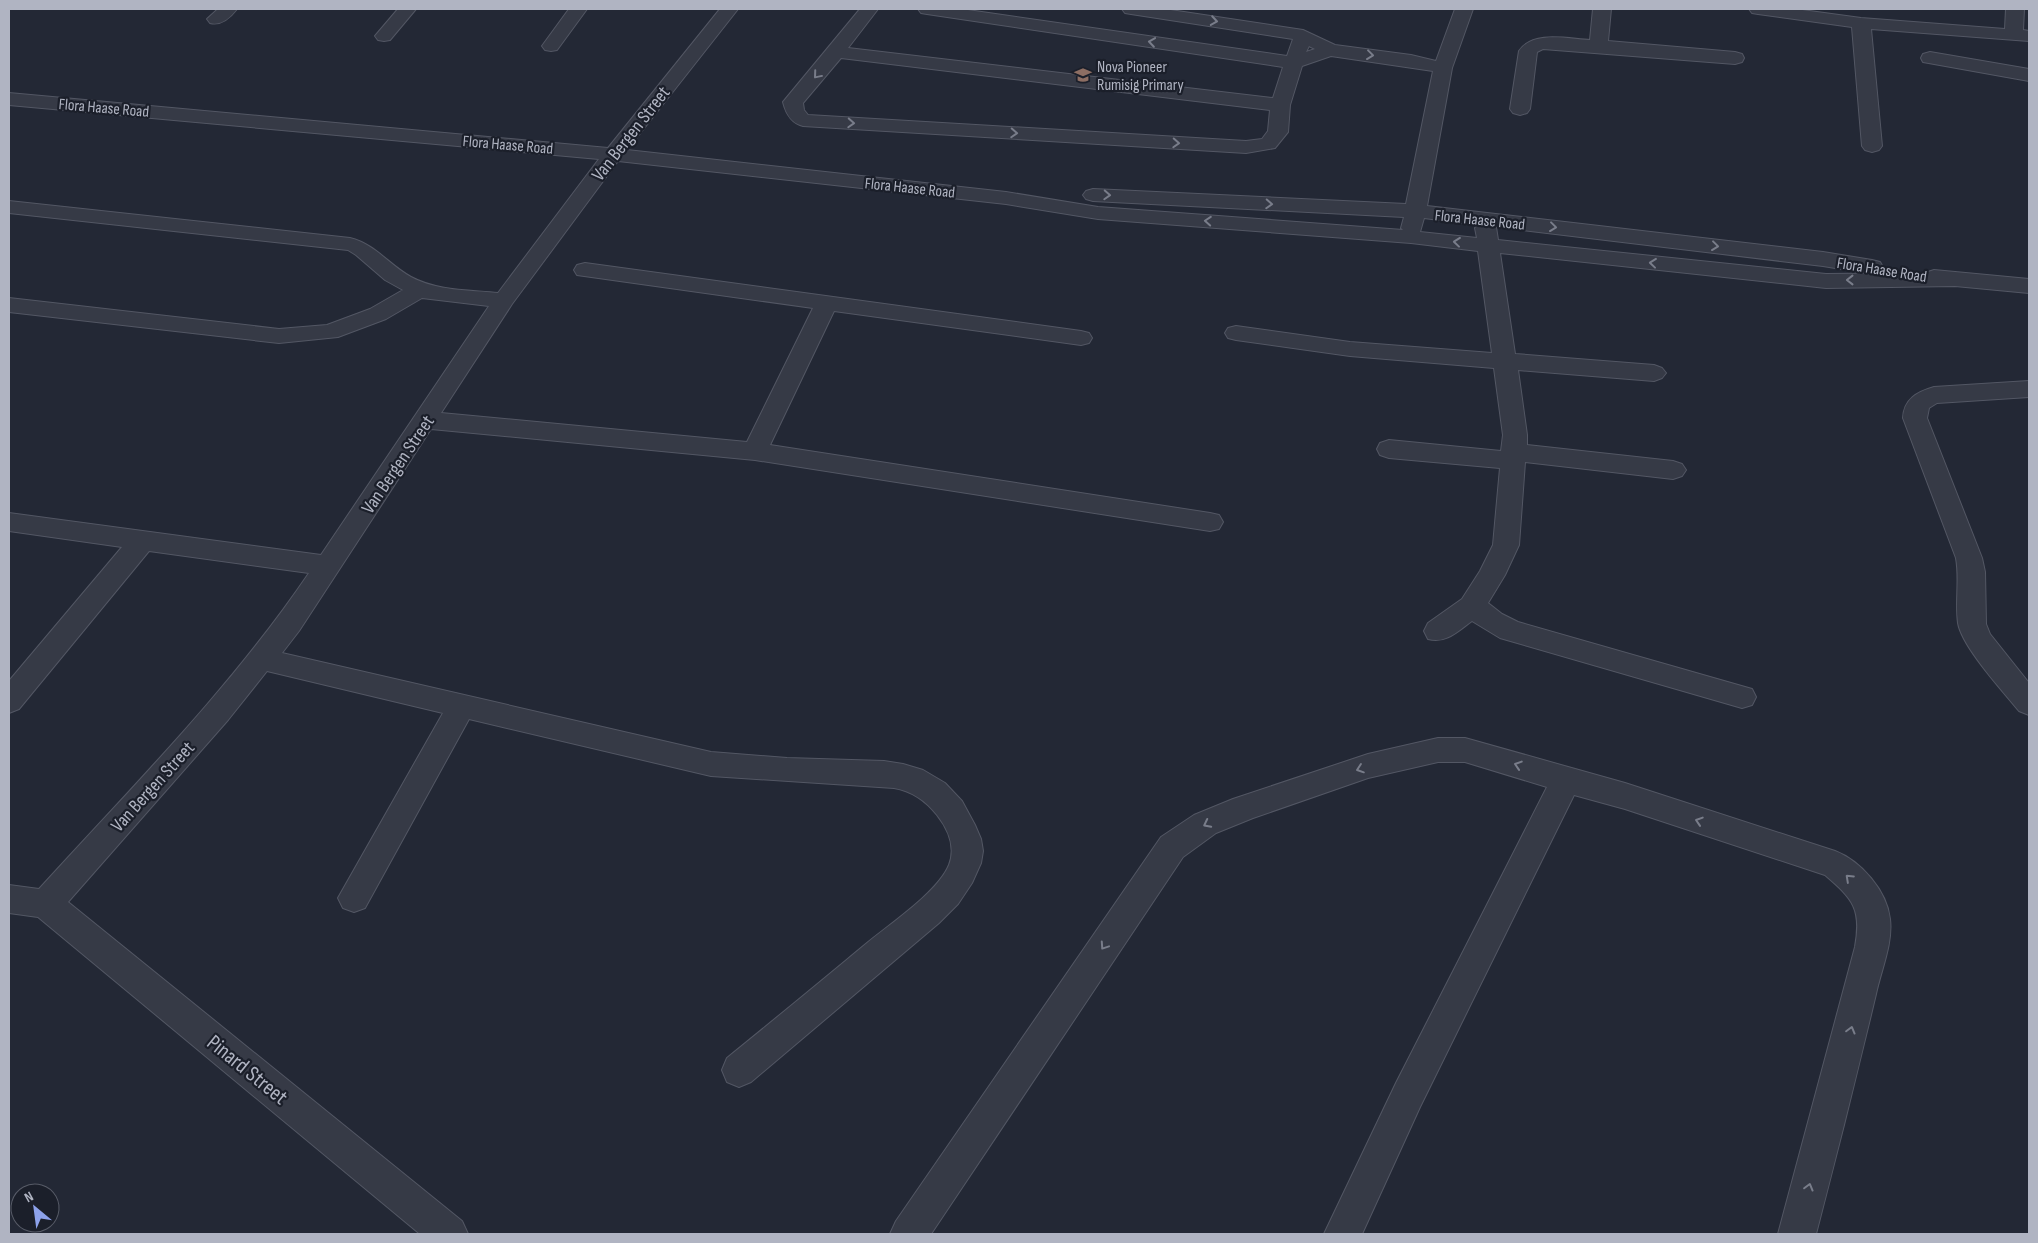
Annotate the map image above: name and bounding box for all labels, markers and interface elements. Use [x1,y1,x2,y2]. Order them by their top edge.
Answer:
one-way arrow [1210,16,1218,26]
one-way arrow [1147,37,1155,48]
one-way arrow [1366,50,1375,60]
place label: Nova Pioneer Rumisig Primary [1097,58,1184,95]
school or university icon: Nova Pioneer Rumisig Primary [1073,65,1093,85]
one-way arrow [813,69,822,78]
street label: Van Bergen Street [587,82,675,186]
street label: Flora Haase Road [58,95,150,122]
one-way arrow [848,118,856,129]
one-way arrow [1010,128,1018,139]
street label: Flora Haase Road [462,132,554,159]
one-way arrow [1172,138,1180,149]
street label: Flora Haase Road [864,174,956,203]
one-way arrow [1103,189,1111,200]
one-way arrow [1266,198,1274,209]
street label: Flora Haase Road [1434,206,1526,235]
one-way arrow [1203,216,1211,227]
one-way arrow [1550,221,1558,232]
one-way arrow [1453,237,1461,248]
one-way arrow [1711,240,1719,251]
street label: Flora Haase Road [1836,254,1928,287]
one-way arrow [1649,258,1657,269]
one-way arrow [1846,275,1854,286]
street label: Van Bergen Street [357,411,440,518]
street label: Van Bergen Street [106,737,200,837]
one-way arrow [1514,760,1522,770]
one-way arrow [1356,763,1364,773]
one-way arrow [1695,816,1704,826]
one-way arrow [1203,818,1212,828]
one-way arrow [1846,875,1855,884]
one-way arrow [1101,941,1110,950]
one-way arrow [1845,1026,1855,1034]
street label: Pinard Street [201,1029,293,1111]
north arrow [10,1183,60,1233]
one-way arrow [1804,1184,1814,1192]
text: N [22,1188,36,1206]

